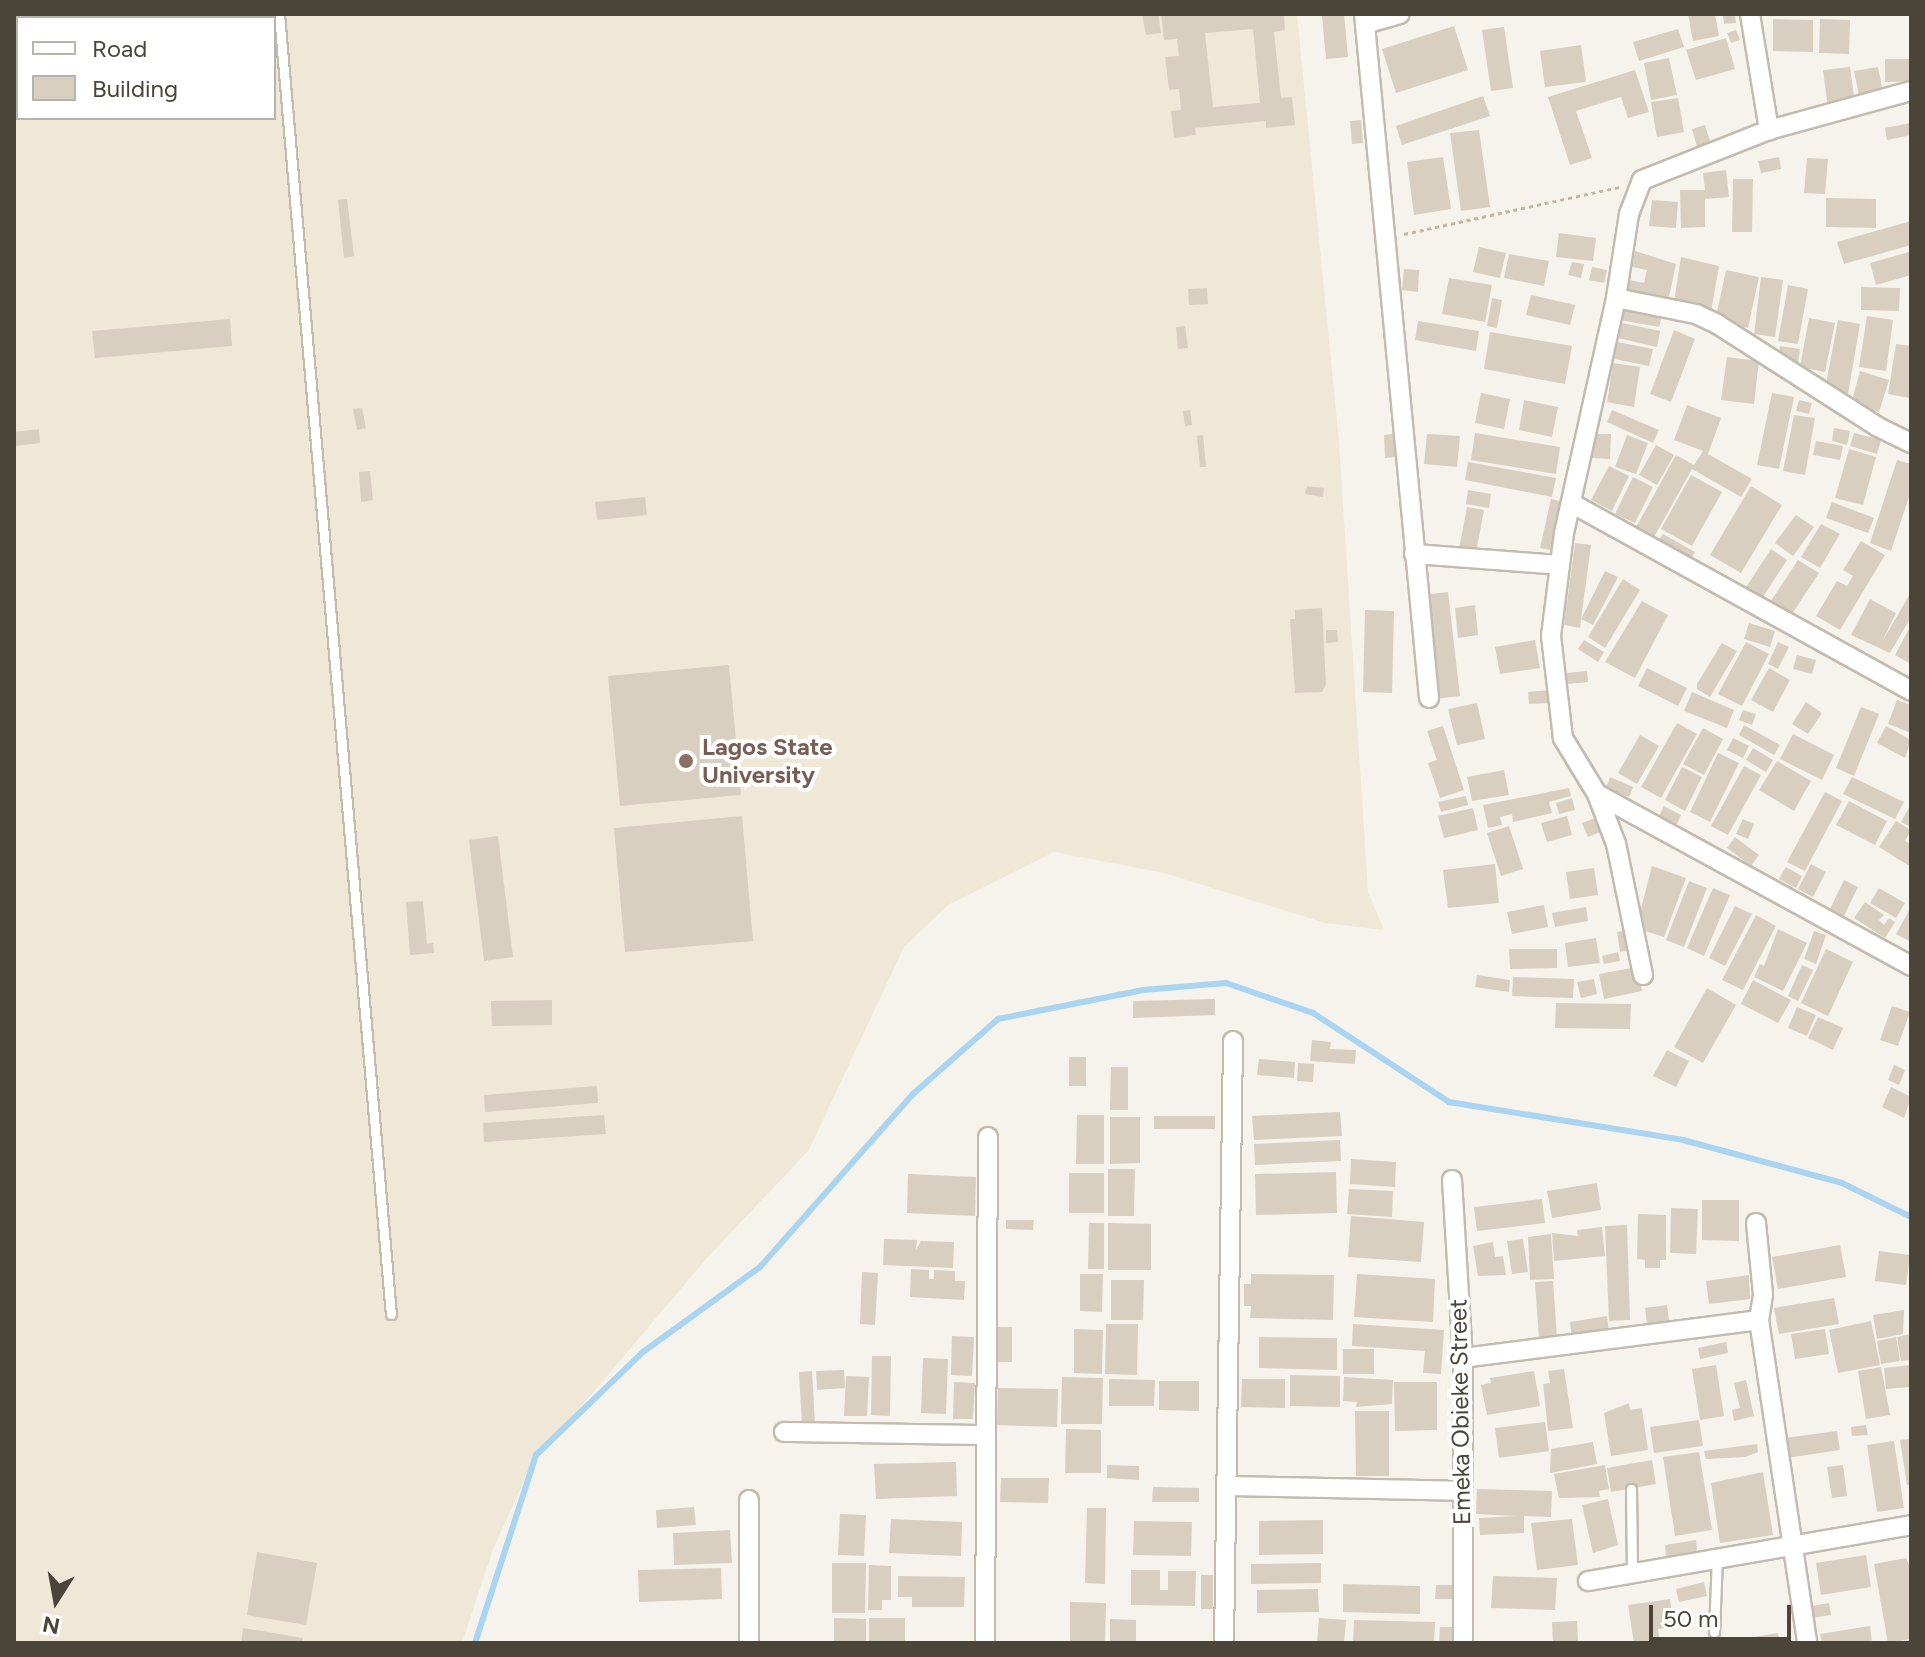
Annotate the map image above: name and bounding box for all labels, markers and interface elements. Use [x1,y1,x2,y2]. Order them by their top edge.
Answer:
legend [16,16,276,120]
text: Road [92,34,147,63]
text: Building [92,74,178,103]
place label: Lagos State University [702,733,832,789]
marker: Lagos State University [677,752,695,770]
street label: Emeka Obieke Street [1444,1299,1476,1525]
north arrow [16,1561,96,1641]
scale bar [1653,1589,1795,1639]
text: 50 m [1663,1604,1719,1633]
text: N [40,1610,62,1640]

